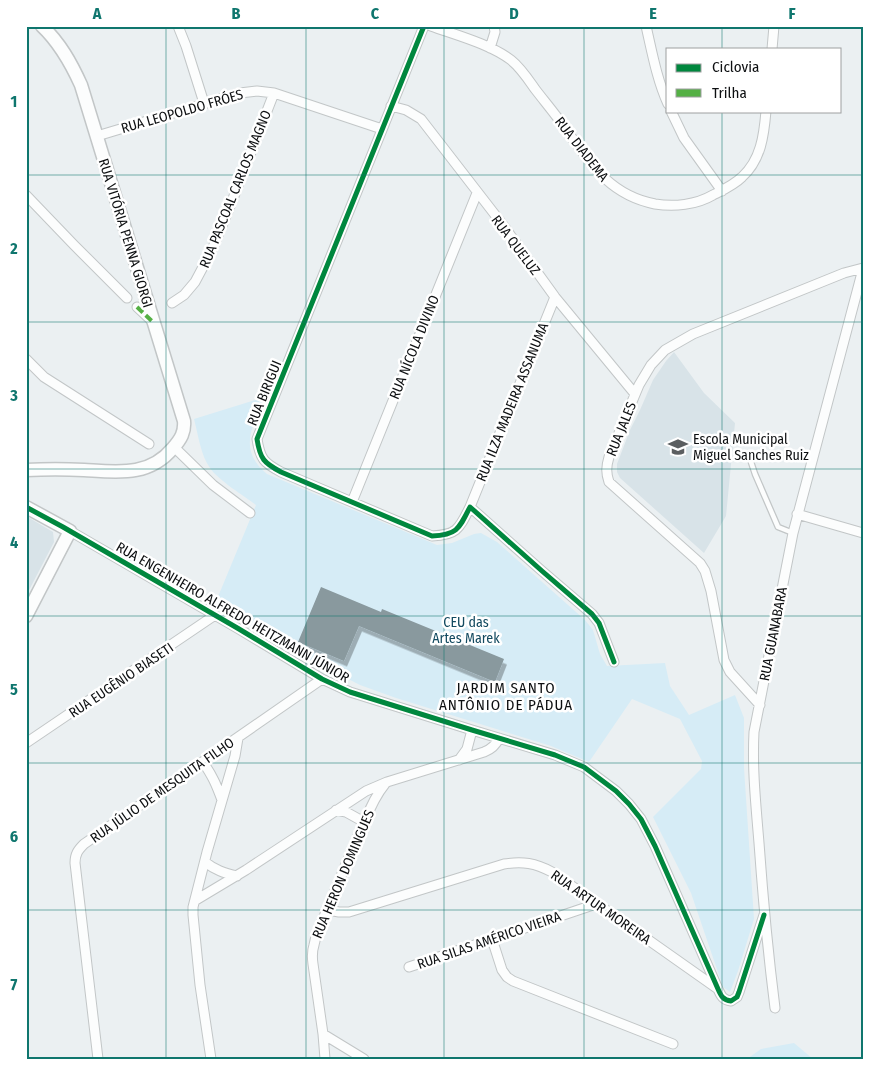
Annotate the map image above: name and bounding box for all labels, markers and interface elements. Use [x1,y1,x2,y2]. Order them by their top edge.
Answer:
text: A [92,4,102,23]
text: B [232,4,241,23]
text: C [371,4,380,23]
text: D [509,4,519,23]
text: E [649,4,657,23]
text: F [788,4,796,23]
legend [666,48,842,112]
text: Ciclovia [712,58,759,76]
text: Trilha [712,84,747,102]
street label: RUA LEOPOLDO FRÓES [119,85,245,137]
text: 1 [11,92,17,111]
street label: RUA PASCOAL CARLOS MAGNO [196,108,275,271]
street label: RUA DIADEMA [551,114,613,186]
street label: RUA VITÓRIA PENNA GIORGI [95,156,157,310]
street label: RUA QUELUZ [488,212,544,279]
text: 2 [9,239,18,258]
street label: RUA NÍCOLA DIVINO [385,292,443,402]
street label: RUA ILZA MADEIRA ASSANUMA [473,320,552,484]
street label: RUA BIRIGUI [244,358,285,428]
text: 3 [9,386,18,405]
street label: RUA JALES [603,400,640,459]
place label: Escola Municipal Miguel Sanches Ruiz [693,431,809,464]
school or university icon: Escola Municipal Miguel Sanches Ruiz [667,436,689,458]
text: 4 [10,533,18,552]
street label: RUA ENGENHEIRO ALFREDO HEITZMANN JÚNIOR [113,538,353,687]
street label: RUA GUANABARA [756,585,791,683]
park label: CEU das Artes Marek [432,614,500,647]
street label: RUA EUGÊNIO BIASETI [65,638,177,722]
district label: JARDIM SANTO ANTÔNIO DE PÁDUA [439,679,573,714]
text: 5 [10,680,18,699]
street label: RUA JÚLIO DE MESQUITA FILHO [86,733,238,847]
street label: RUA HERON DOMINGUES [309,807,378,941]
text: 6 [10,827,18,846]
street label: RUA ARTUR MOREIRA [547,867,654,949]
street label: RUA SILAS AMÉRICO VIEIRA [415,907,564,973]
text: 7 [11,975,18,994]

